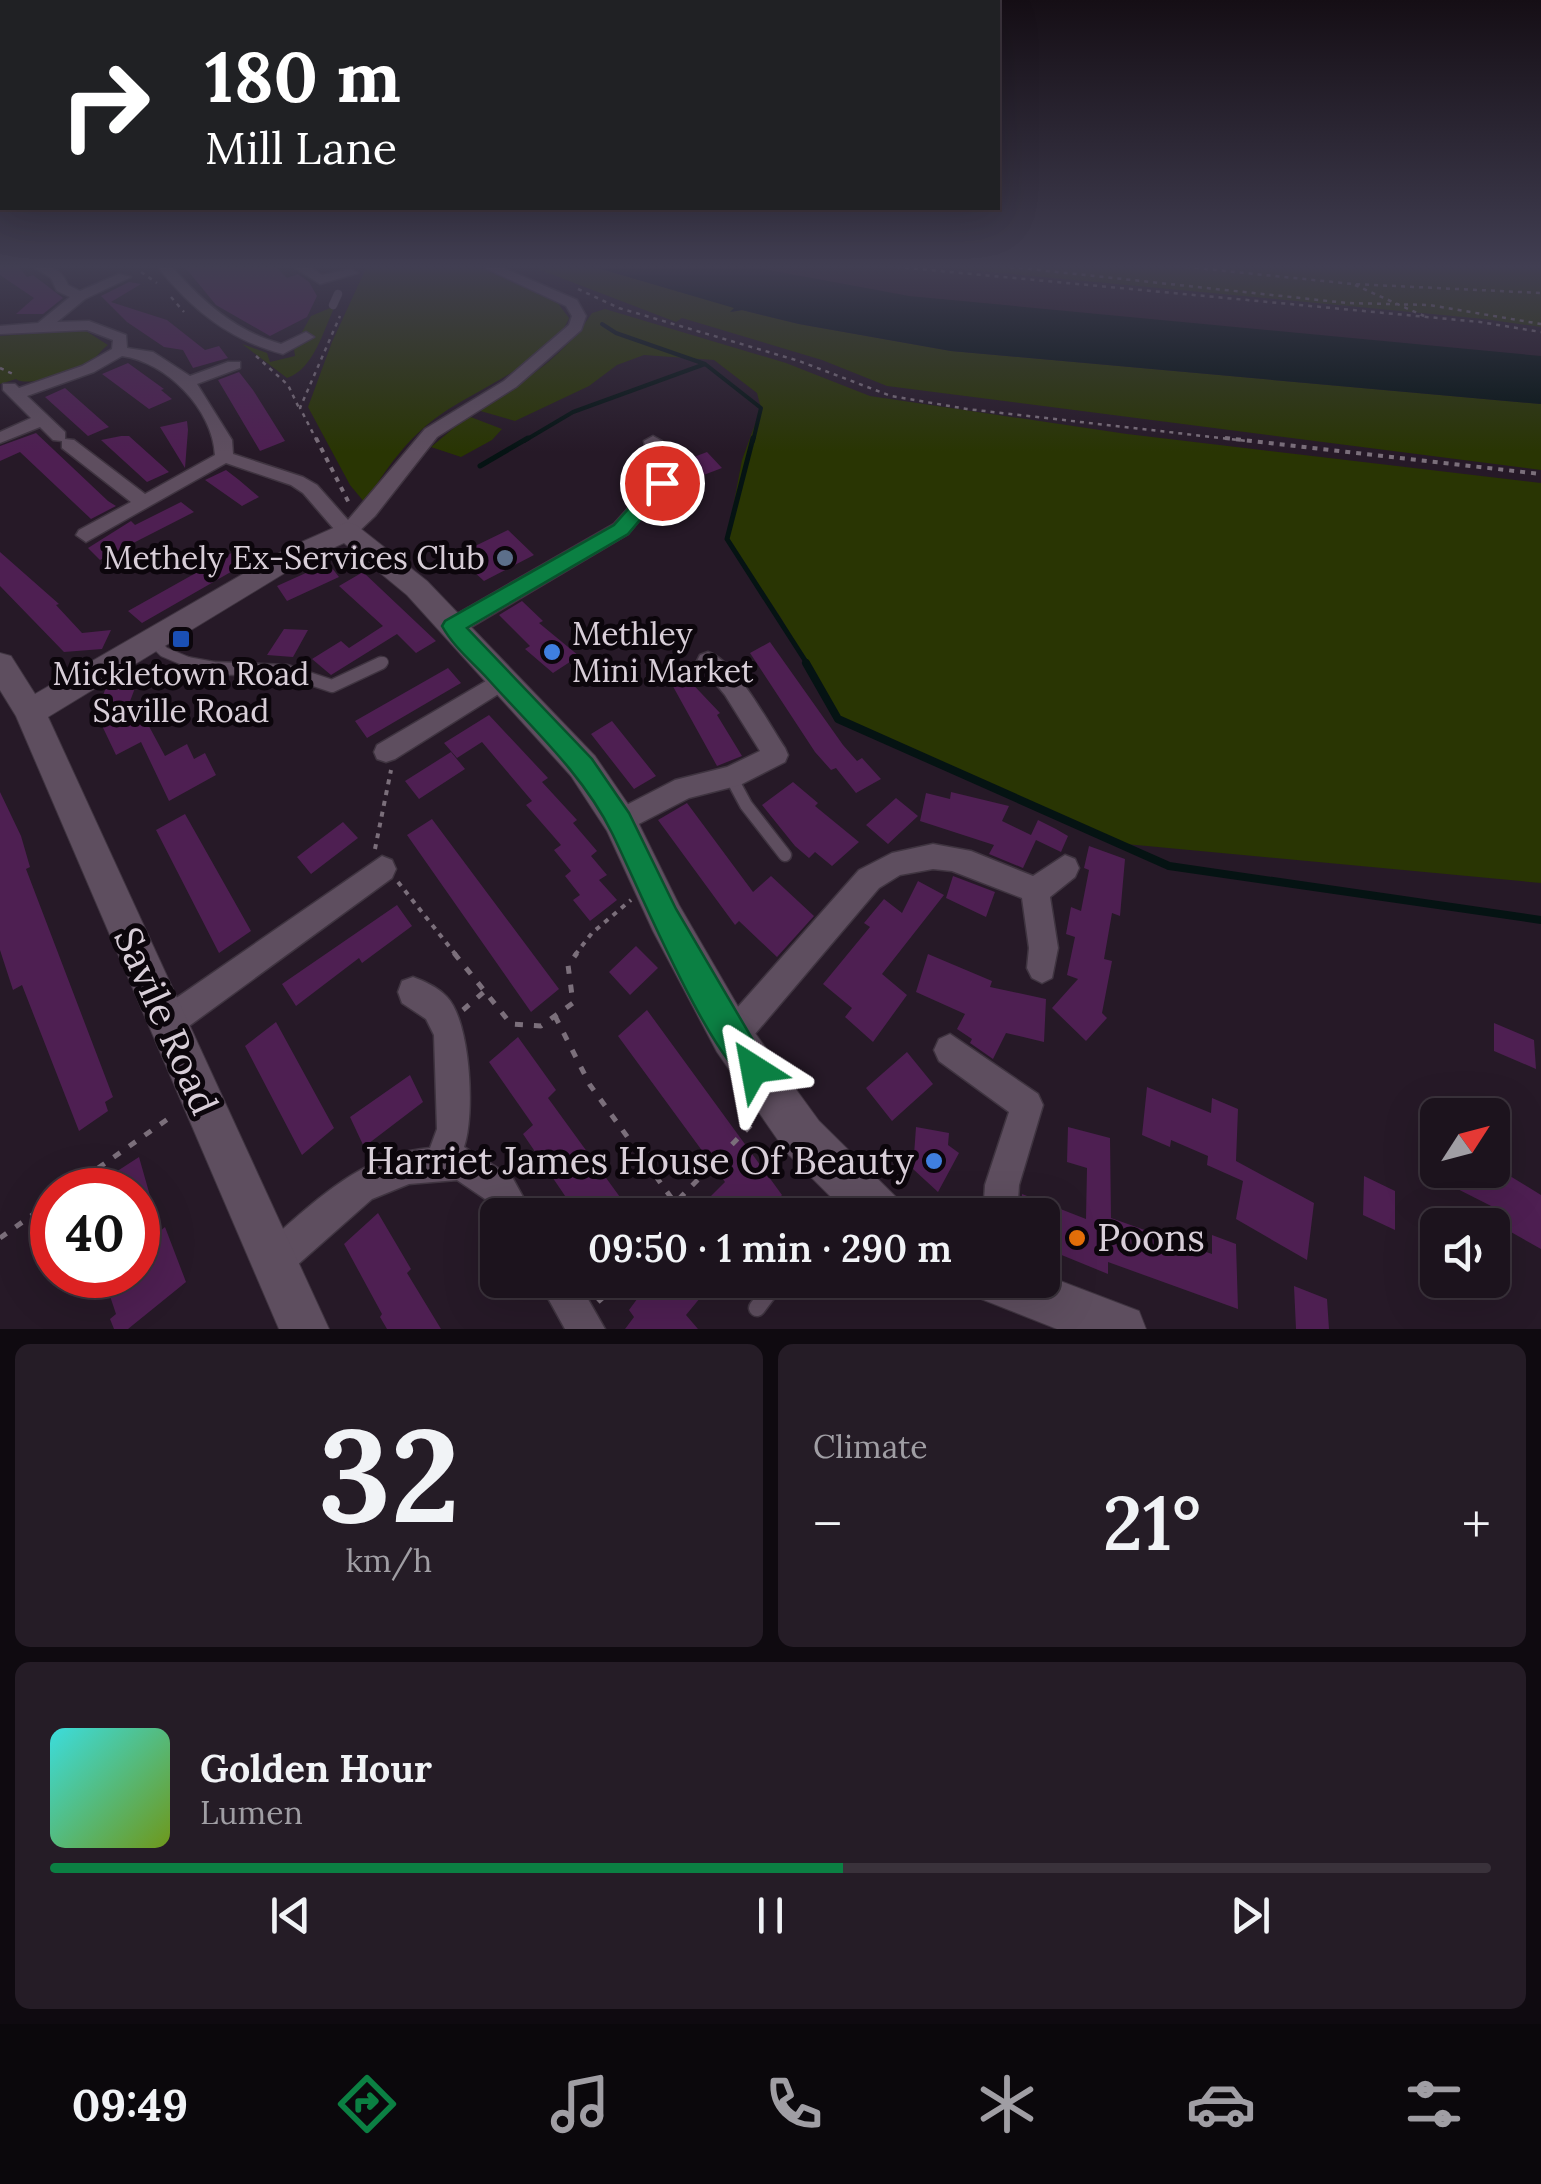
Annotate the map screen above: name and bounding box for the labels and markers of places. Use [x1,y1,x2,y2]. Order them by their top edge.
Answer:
pin [620,441,705,526]
place label: Methely Ex-Services Club [103,537,485,578]
marker: Methely Ex-Services Club [494,547,516,569]
place label: Methley Mini Market [572,613,754,691]
marker: Mickletown Road Saville Road [170,628,192,650]
marker: Methley Mini Market [541,641,563,663]
place label: Mickletown Road Saville Road [53,653,309,731]
place label: Harriet James House Of Beauty [365,1136,914,1185]
marker: Harriet James House Of Beauty [923,1150,945,1172]
place label: Poons [1097,1213,1205,1261]
marker: Poons [1066,1227,1088,1249]

